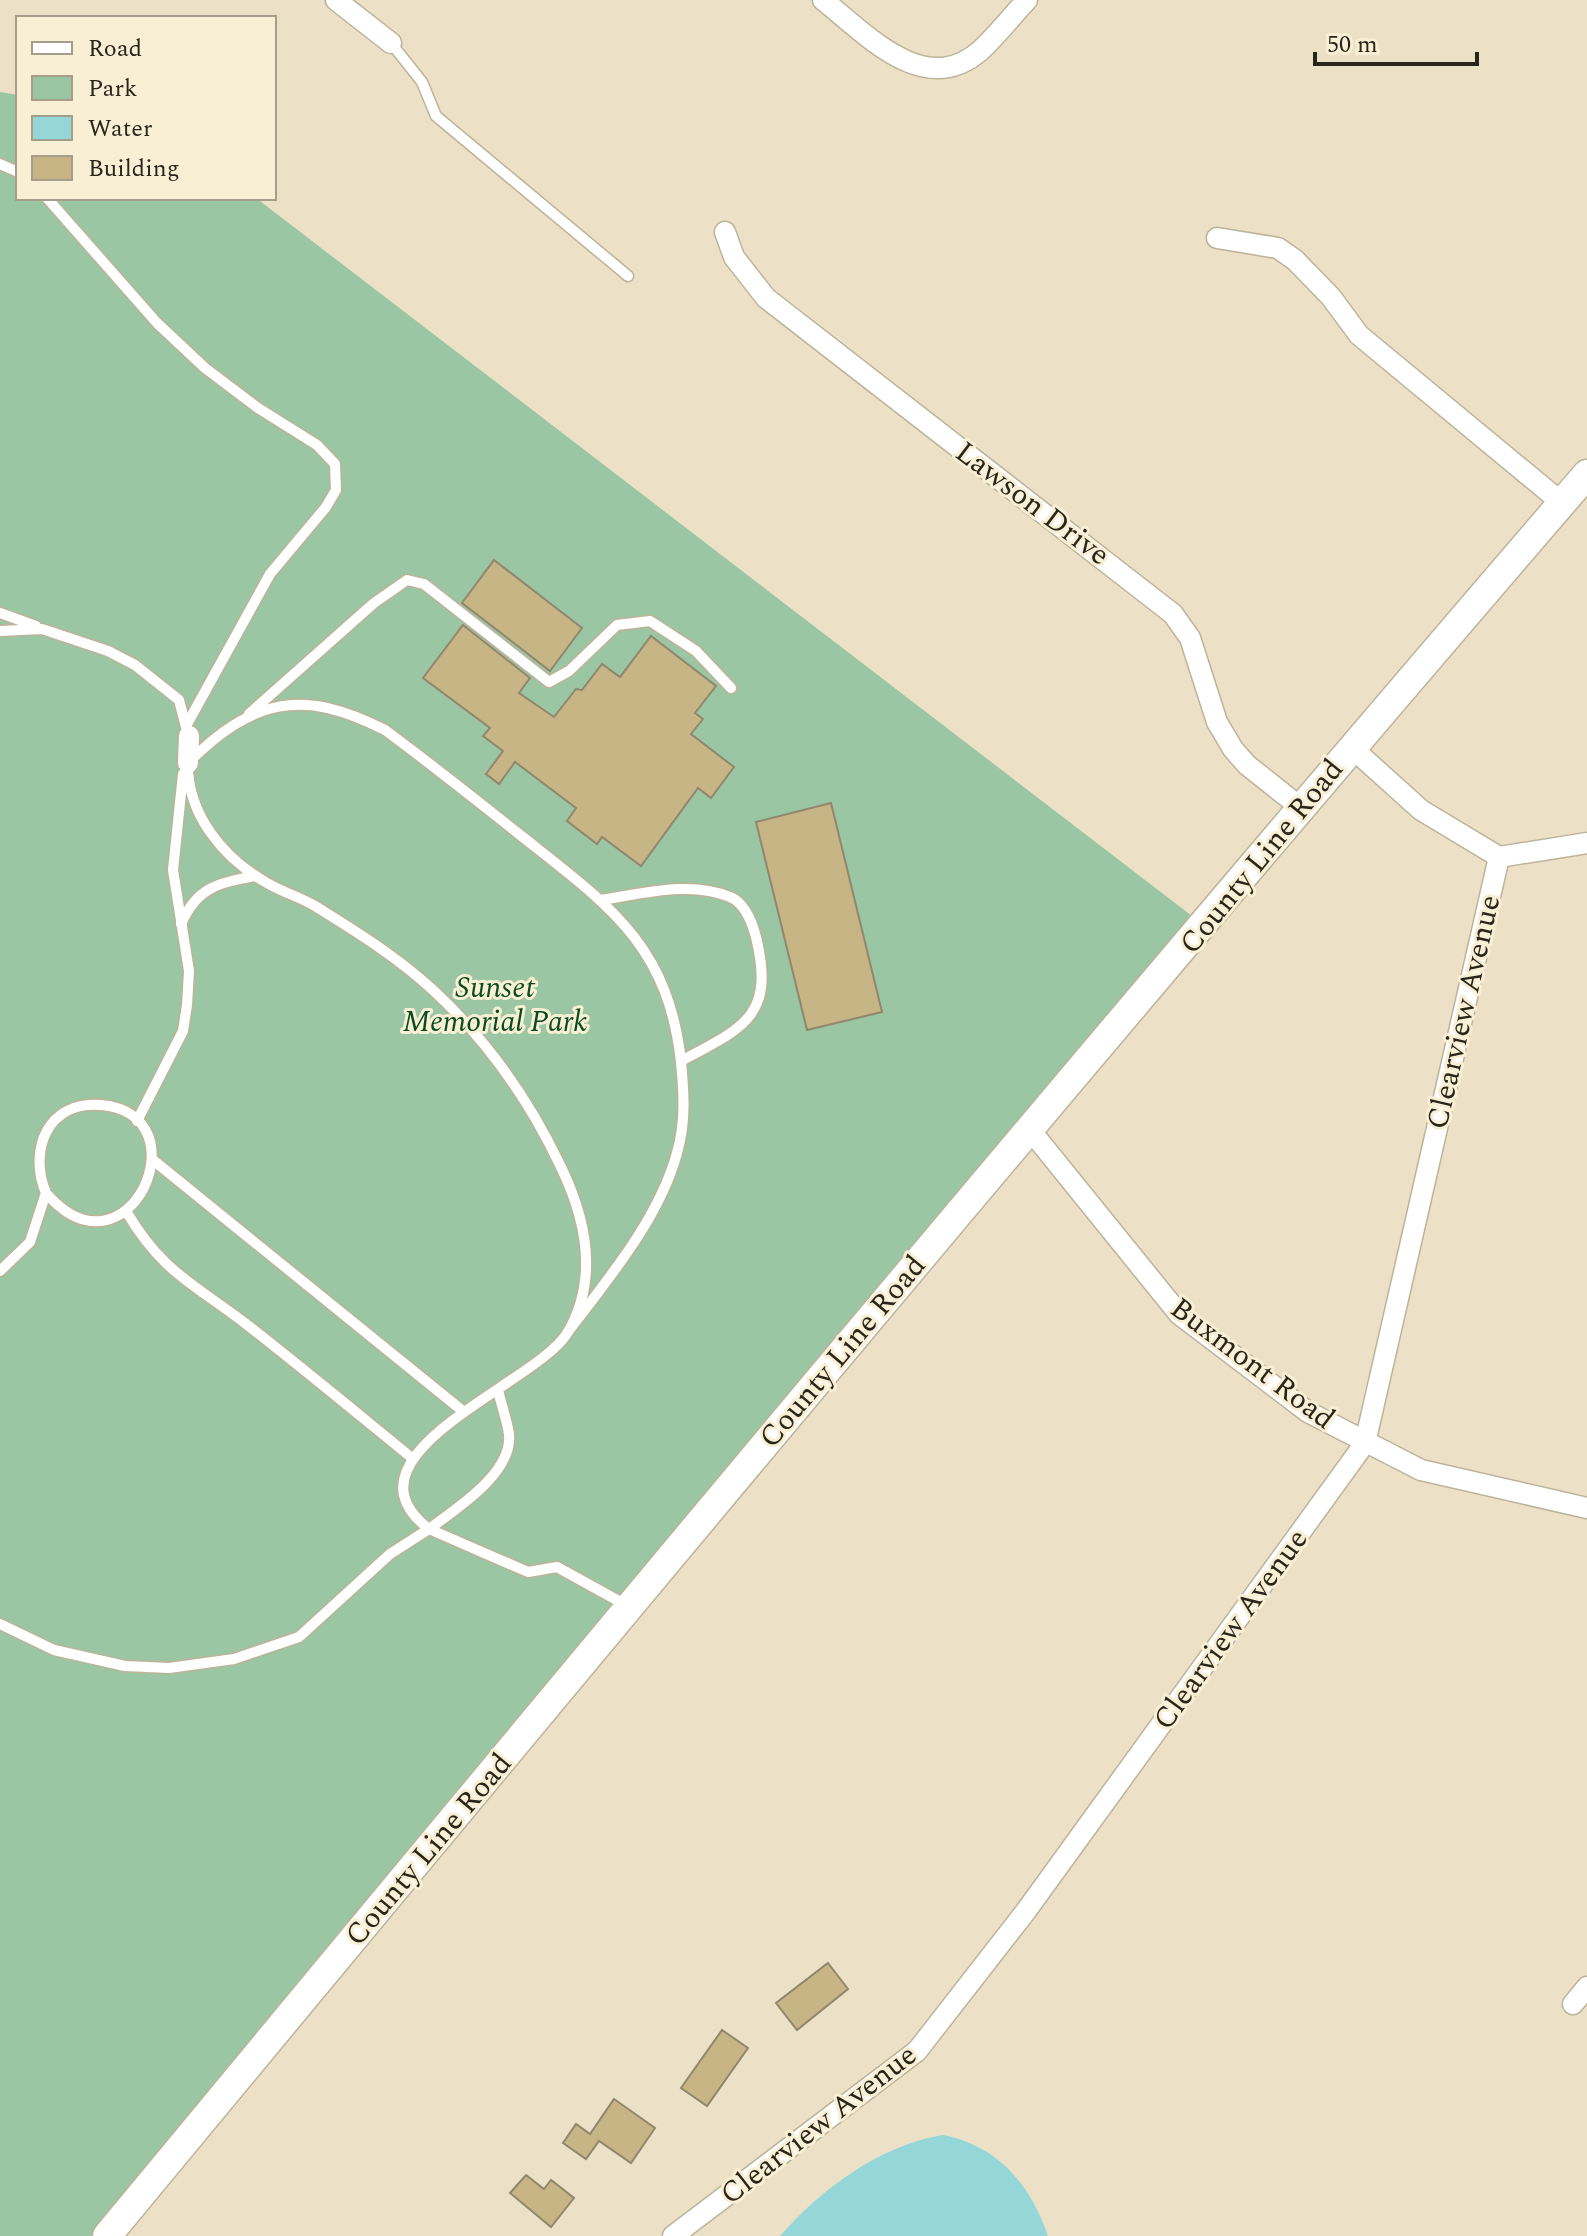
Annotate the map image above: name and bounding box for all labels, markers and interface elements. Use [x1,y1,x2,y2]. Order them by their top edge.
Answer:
legend [16,16,276,200]
scale bar [1315,16,1477,66]
text: 50 m [1327,27,1378,63]
text: Road [88,31,142,67]
text: Park [88,71,138,107]
text: Water [88,111,152,147]
text: Building [88,151,180,187]
street label: Lawson Drive [945,430,1120,577]
street label: County Line Road [1168,749,1355,964]
street label: Clearview Avenue [1415,890,1513,1134]
park label: Sunset Memorial Park [403,965,587,1045]
street label: County Line Road [748,1245,938,1458]
street label: Buxmont Road [1160,1286,1345,1441]
street label: Clearview Avenue [1142,1519,1320,1740]
street label: County Line Road [334,1743,524,1956]
street label: Clearview Avenue [710,2033,927,2217]

